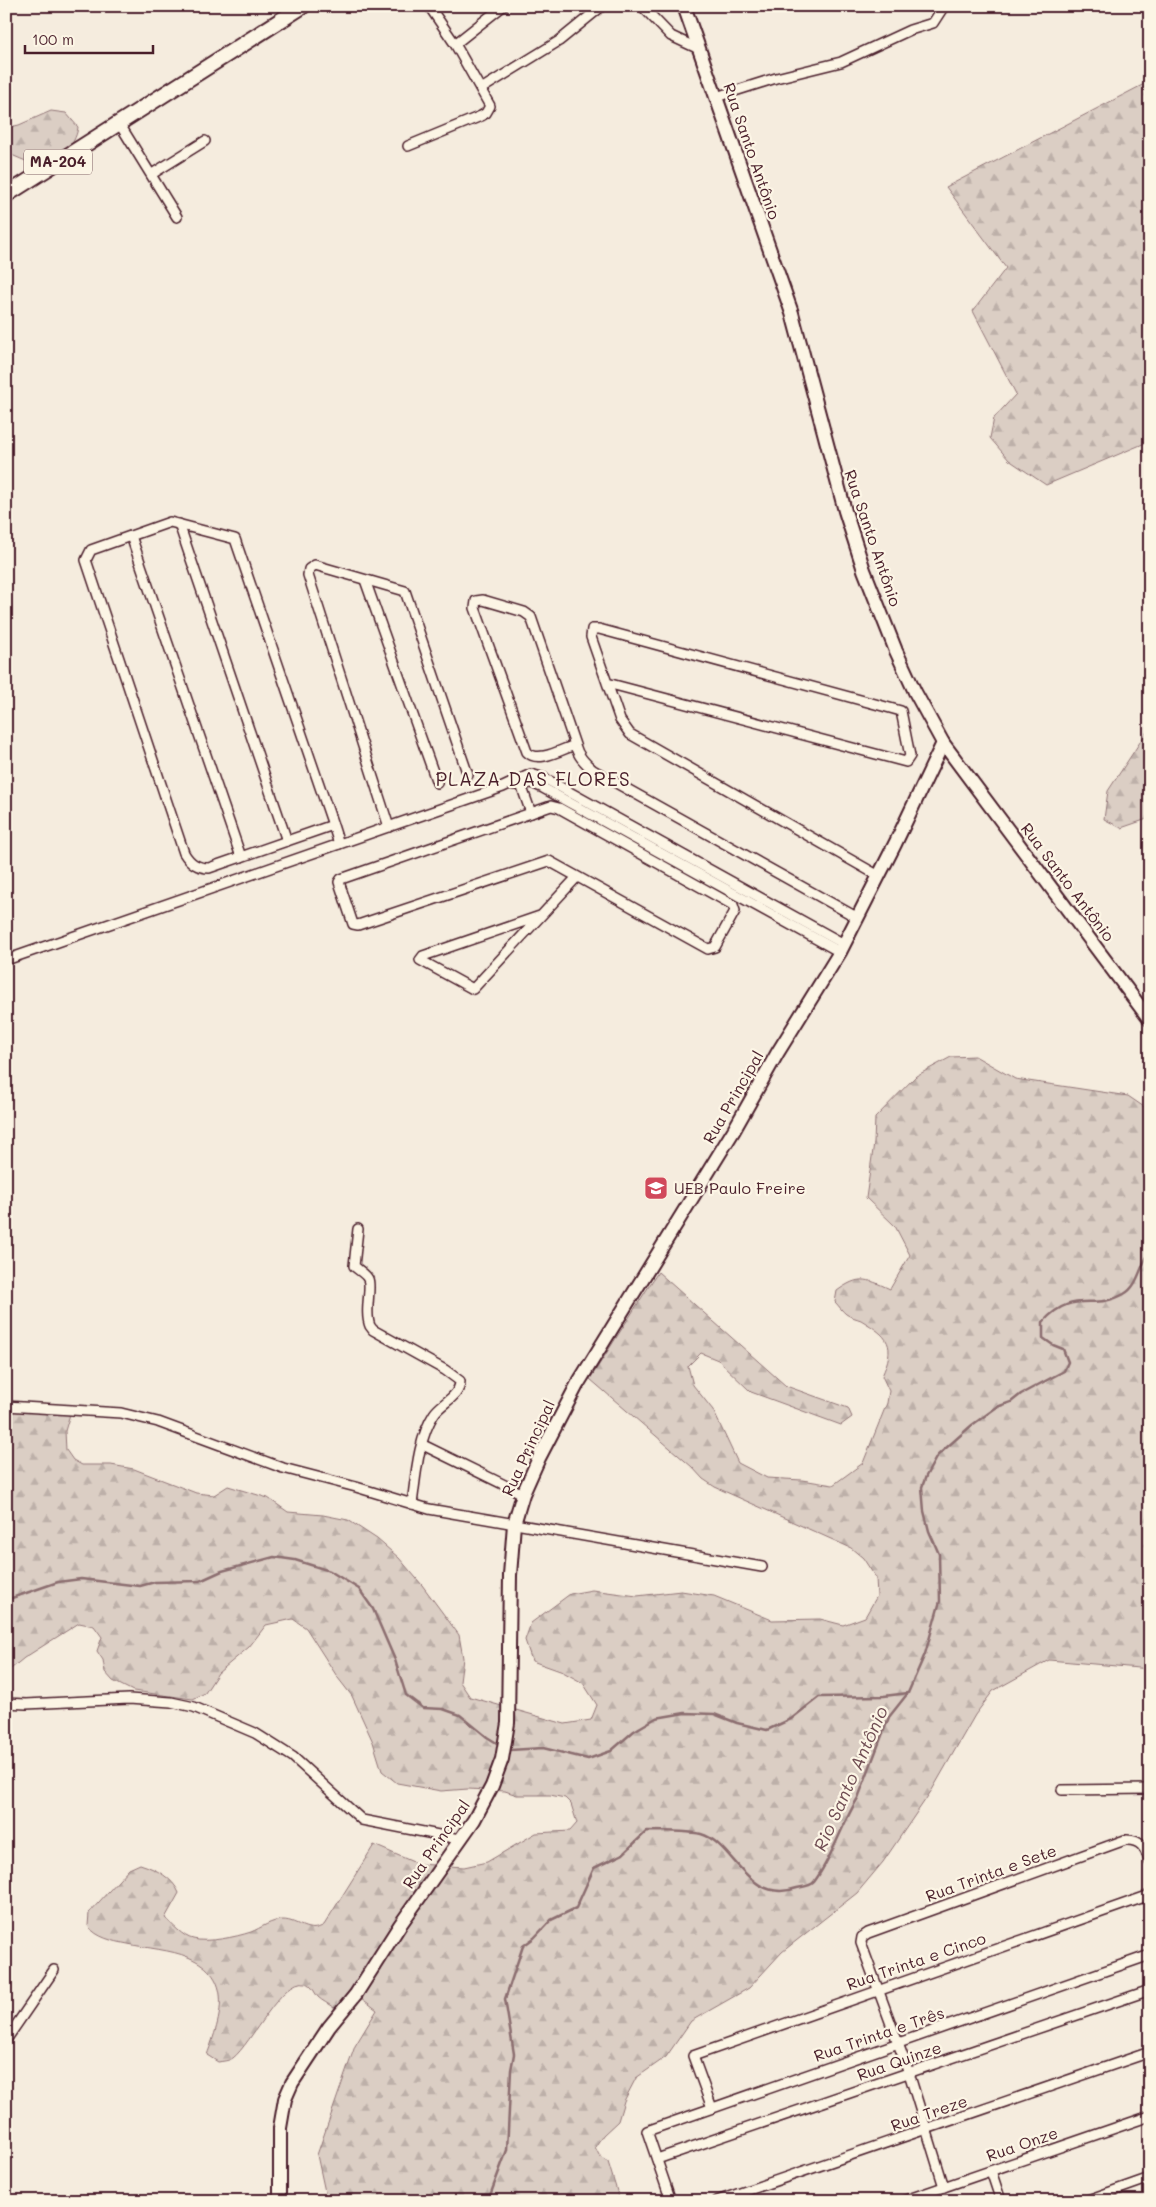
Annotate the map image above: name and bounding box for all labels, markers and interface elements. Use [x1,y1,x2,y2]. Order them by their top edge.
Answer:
scale bar [25,22,152,54]
text: 100 m [32,29,74,49]
street label: Rua Santo Antônio [719,80,786,222]
road number: MA-204 [24,150,92,174]
street label: Rua Santo Antônio [840,467,907,609]
district label: PLAZA DAS FLORES [435,766,631,791]
street label: Rua Santo Antônio [1017,818,1120,945]
street label: Rua Principal [698,1047,768,1147]
school or university icon: UEB Paulo Freire [643,1175,669,1201]
place label: UEB Paulo Freire [674,1177,806,1198]
street label: Rua Principal [496,1396,559,1499]
water label: Rio Santo Antônio [807,1702,893,1855]
street label: Rua Principal [397,1795,474,1892]
street label: Rua Trinta e Sete [922,1839,1059,1906]
street label: Rua Trinta e Cinco [843,1927,988,1994]
street label: Rua Trinta e Três [811,2001,947,2066]
street label: Rua Quinze [854,2036,944,2085]
street label: Rua Treze [888,2090,970,2135]
street label: Rua Onze [983,2121,1060,2166]

